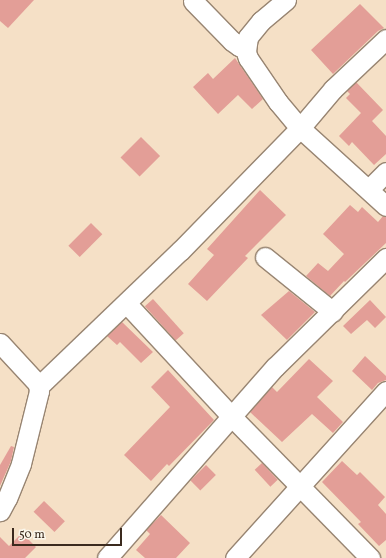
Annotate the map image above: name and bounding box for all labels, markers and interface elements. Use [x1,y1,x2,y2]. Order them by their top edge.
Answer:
scale bar [14,520,124,546]
text: 50 m [19,527,45,543]

